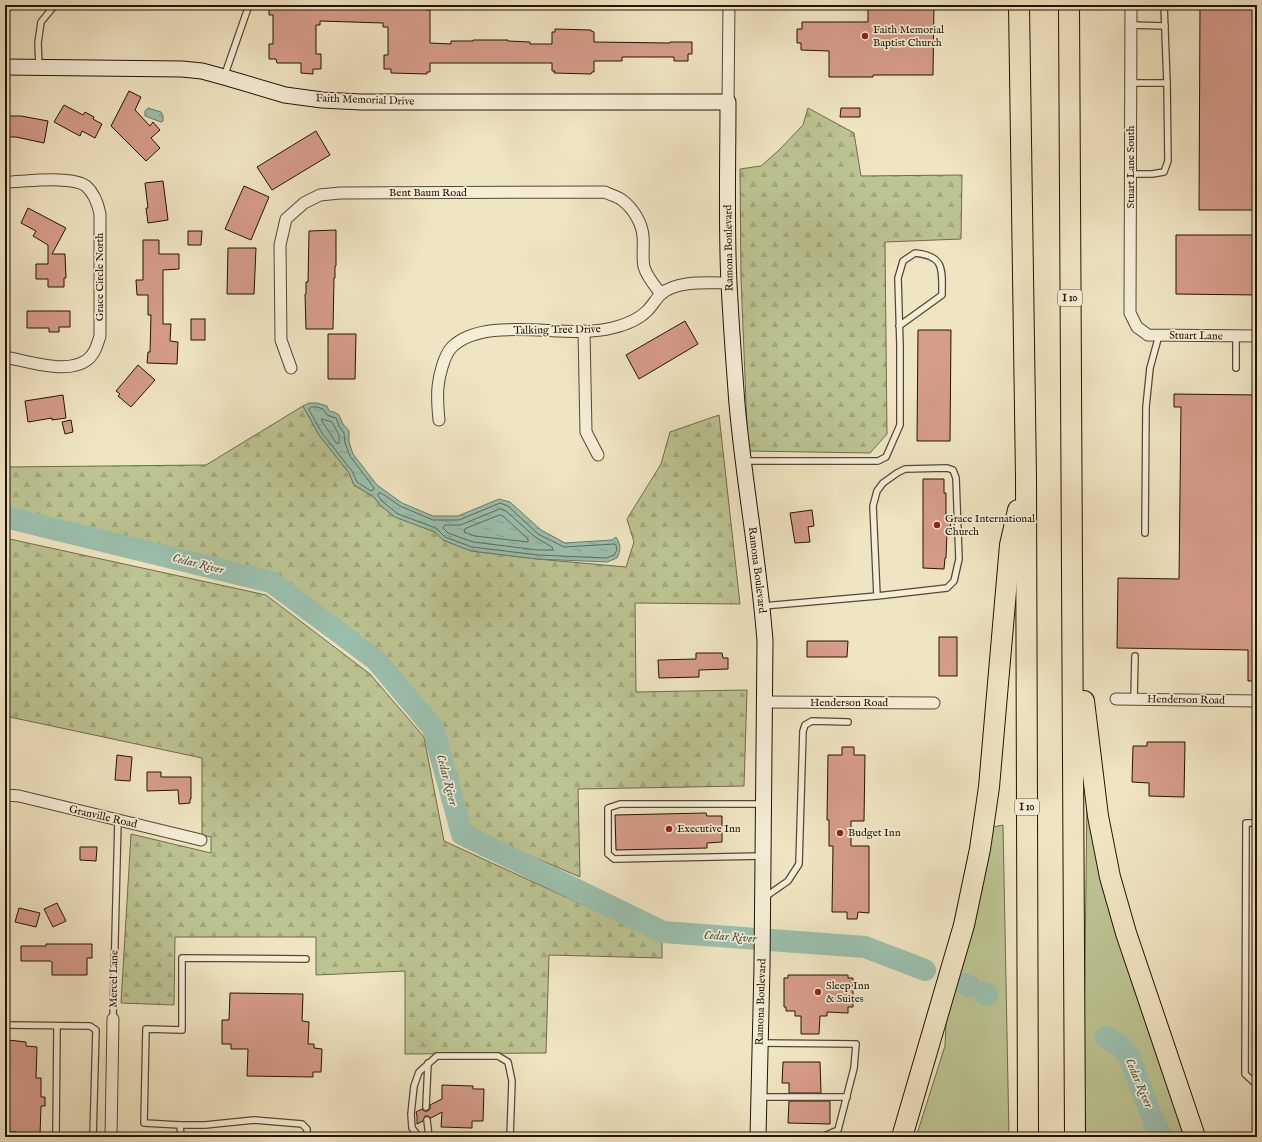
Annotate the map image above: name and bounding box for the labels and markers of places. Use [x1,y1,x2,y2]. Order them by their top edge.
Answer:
place label: Faith Memorial Baptist Church [873,23,944,50]
marker: Faith Memorial Baptist Church [860,31,870,41]
place label: Grace International Church [945,512,1035,539]
marker: Grace International Church [932,520,942,530]
place label: Executive Inn [677,822,741,836]
marker: Executive Inn [664,824,674,834]
place label: Budget Inn [848,826,901,840]
marker: Budget Inn [835,828,845,838]
place label: Sleep Inn & Suites [826,979,870,1006]
marker: Sleep Inn & Suites [813,987,823,997]

